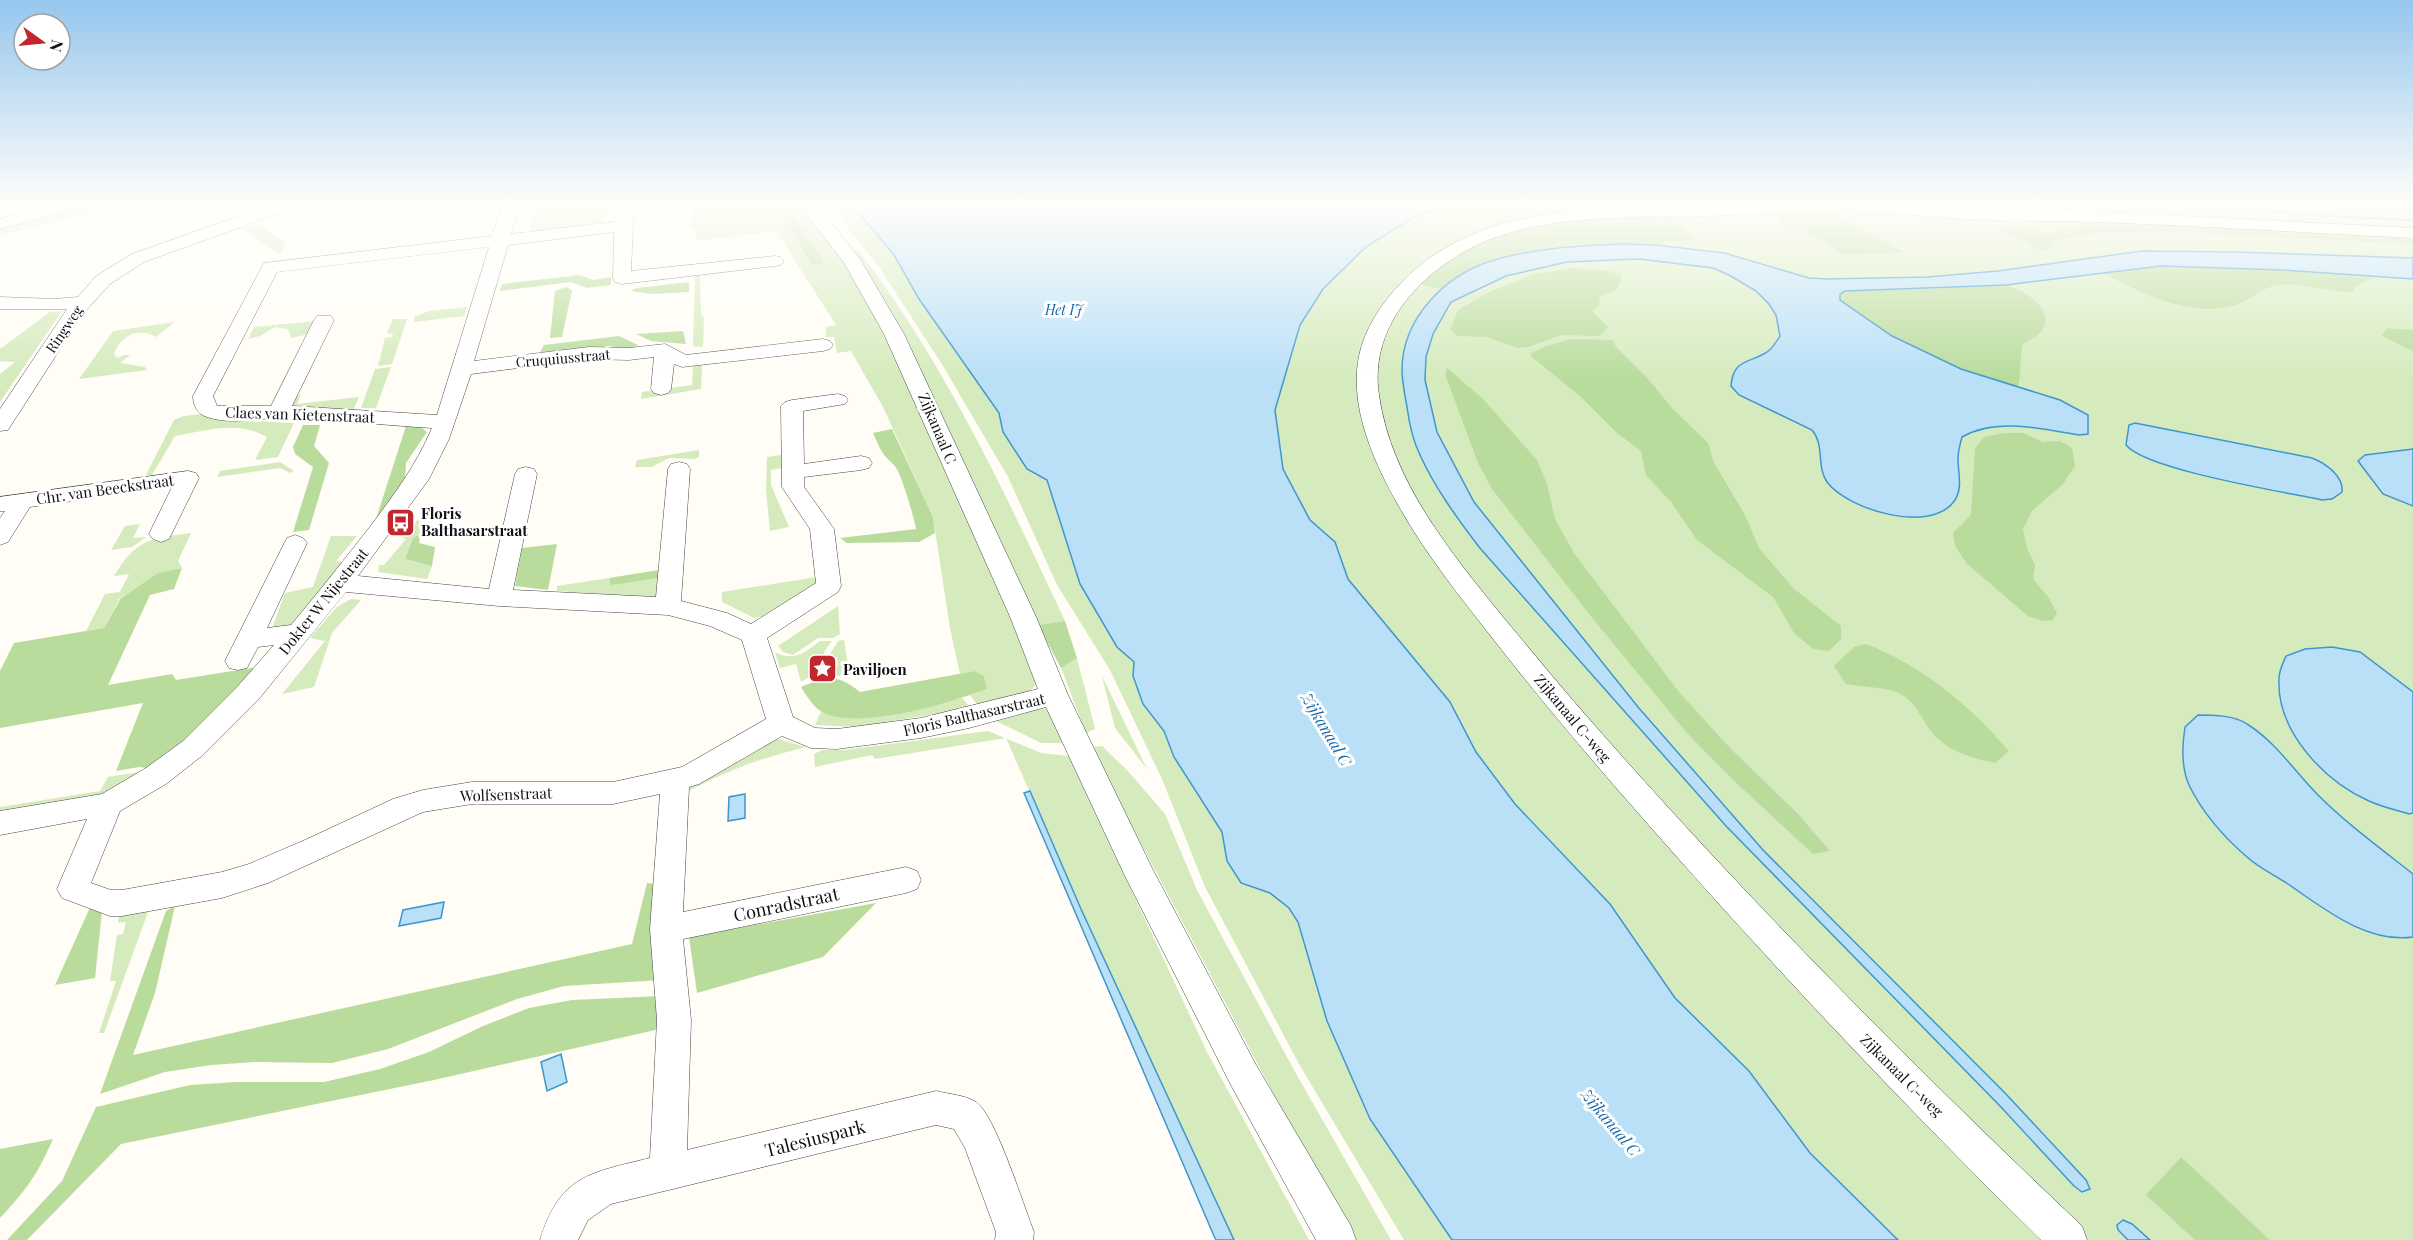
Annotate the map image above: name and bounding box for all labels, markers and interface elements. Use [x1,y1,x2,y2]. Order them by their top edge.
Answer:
north arrow [12,12,72,72]
text: N [45,38,69,55]
water label: Het IJ [1044,300,1085,319]
street label: Ringweg [41,301,87,357]
street label: Cruquiusstraat [515,344,612,372]
street label: Zijkanaal C [914,390,962,466]
street label: Claes van Kietenstraat [225,401,376,427]
street label: Chr. van Beeckstraat [35,469,176,509]
place label: Floris Balthasarstraat [421,503,528,540]
bus stop icon: Floris Balthasarstraat [384,506,416,538]
street label: Dokter W Nijestraat [274,543,373,659]
place icon: Paviljoen [806,653,838,685]
place label: Paviljoen [843,659,907,679]
street label: Zijkanaal C-weg [1530,670,1616,766]
street label: Floris Balthasarstraat [901,688,1047,740]
water label: Zijkanaal C [1297,688,1358,770]
street label: Wolfsenstraat [459,782,553,806]
street label: Conradstraat [731,881,842,927]
street label: Zijkanaal C-weg [1856,1029,1948,1121]
water label: Zijkanaal C [1576,1083,1646,1161]
street label: Talesiuspark [762,1114,868,1162]

